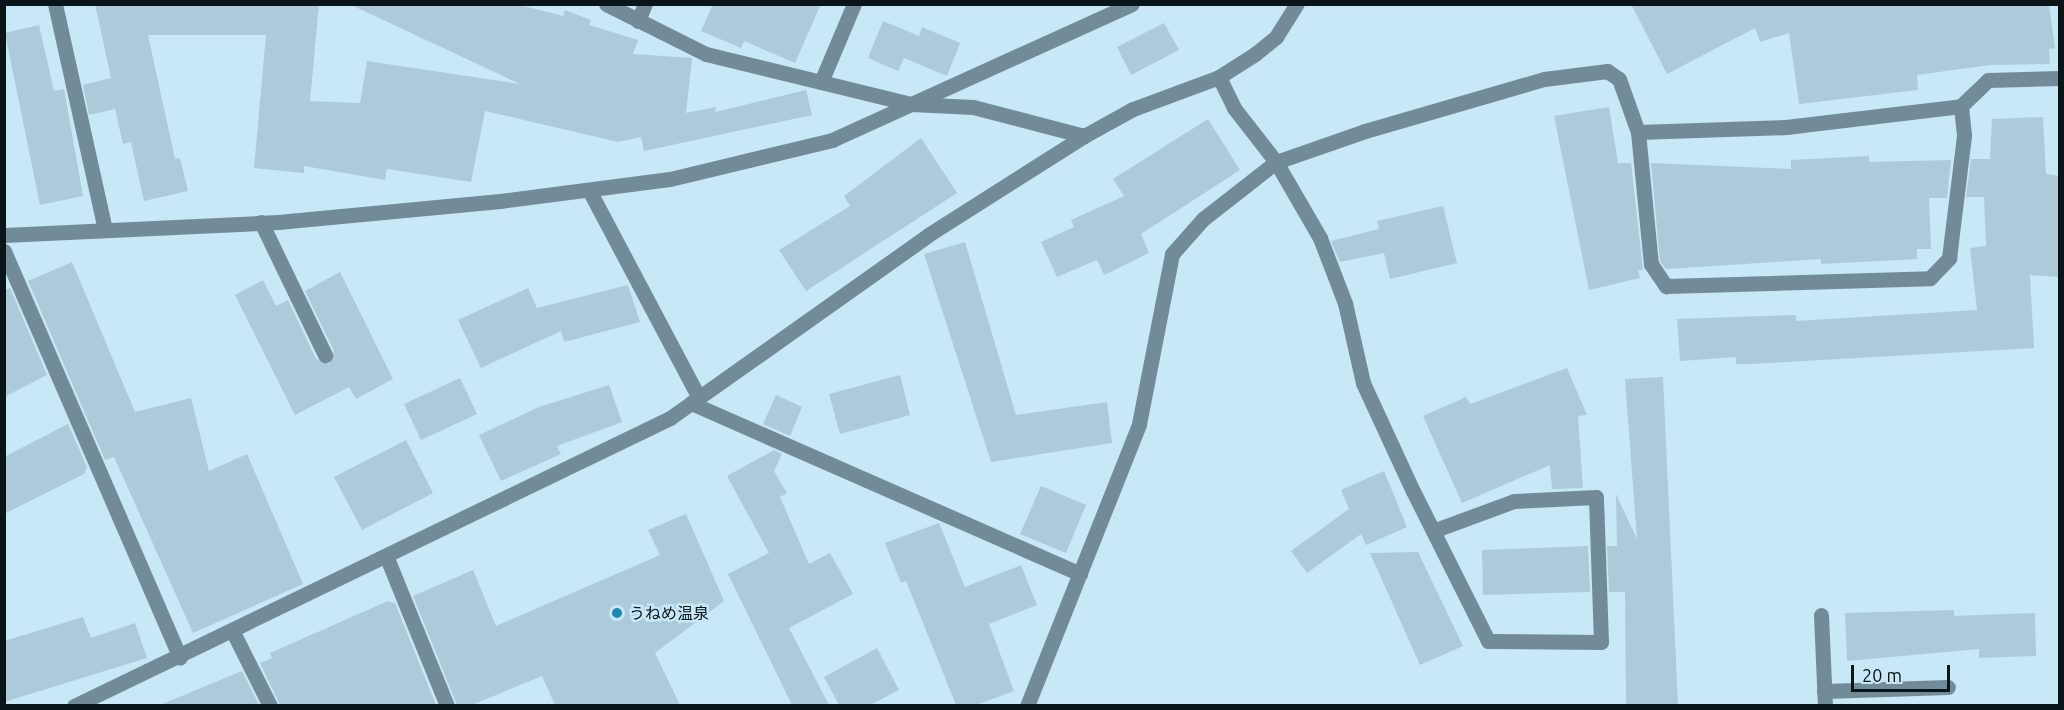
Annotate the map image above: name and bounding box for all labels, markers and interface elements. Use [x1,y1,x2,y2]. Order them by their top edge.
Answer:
place label: うねめ温泉 [629,603,709,623]
marker: うねめ温泉 [610,606,624,620]
scale bar [1854,653,1953,691]
text: 20 m [1862,665,1902,685]

